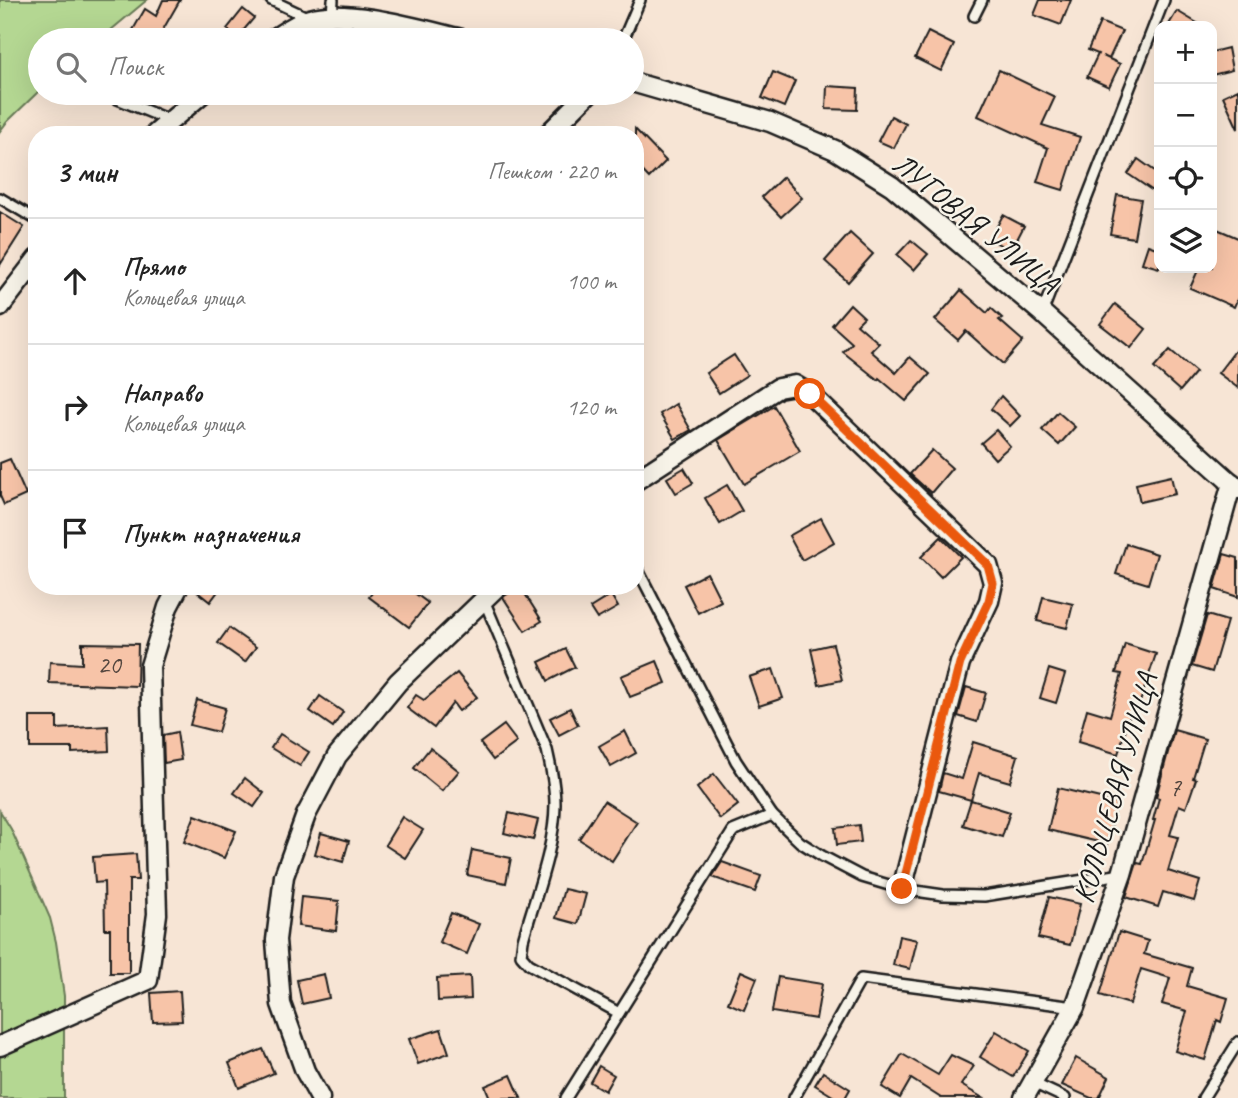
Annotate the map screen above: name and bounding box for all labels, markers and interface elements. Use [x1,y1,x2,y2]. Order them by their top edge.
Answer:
map controls [1154,21,1217,273]
button: + [1154,21,1217,84]
search box [28,28,644,105]
icon: search [52,48,90,86]
text: Поиск [108,50,163,83]
button: − [1154,84,1217,147]
street label: ЛУГОВАЯ УЛИЦА [885,144,1068,303]
button: locate [1154,147,1217,210]
text: 3 мин [56,153,117,191]
text: Пешком · 220 m [488,157,616,186]
button: layers [1154,210,1217,273]
text: Прямо [123,250,185,283]
icon: ahead [56,262,94,300]
text: 100 m [567,267,616,296]
text: Кольцевая улица [123,283,244,312]
text: Направо [123,376,202,409]
route start [794,378,825,409]
icon: right [56,388,94,426]
text: 120 m [567,393,616,422]
text: Кольцевая улица [123,409,244,438]
icon: arrive [56,514,94,552]
text: Пункт назначения [123,517,299,550]
house number: 20 [97,648,123,681]
street label: КОЛЬЦЕВАЯ УЛИЦА [1064,667,1166,907]
house number: 7 [1169,771,1182,804]
route end [886,873,917,904]

